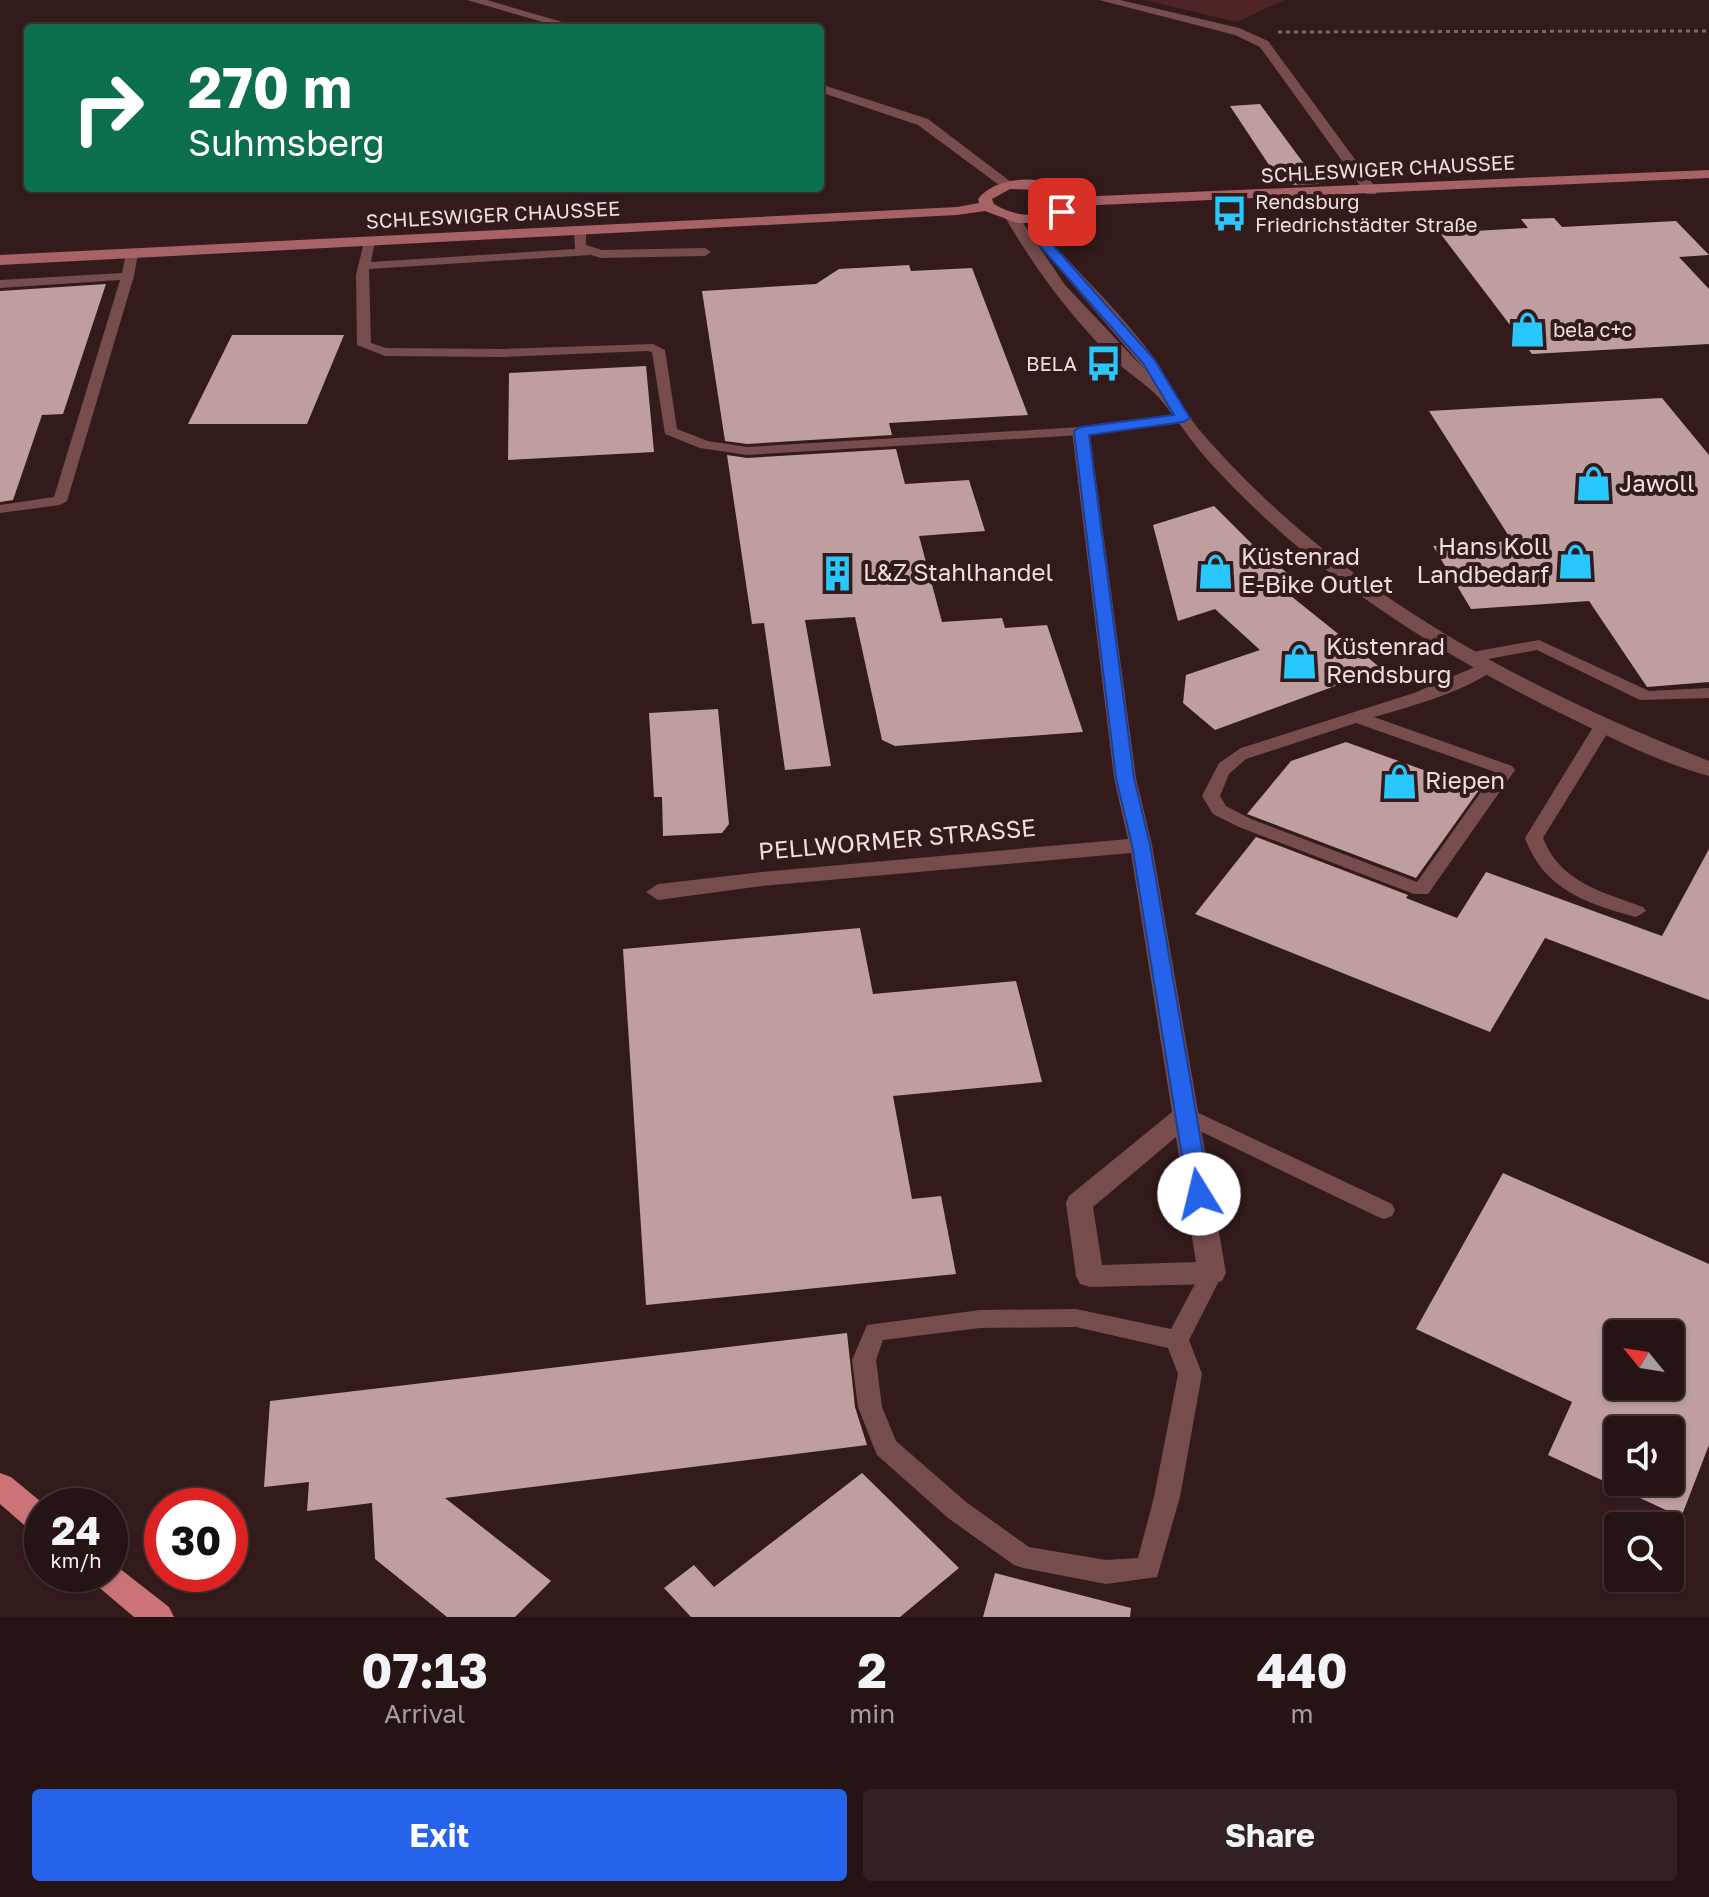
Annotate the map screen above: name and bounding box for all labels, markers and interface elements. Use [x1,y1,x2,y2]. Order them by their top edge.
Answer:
text: 270 m [188,53,352,120]
icon: right [56,56,160,160]
text: Suhmsberg [188,121,385,164]
street label: SCHLESWIGER CHAUSSEE [1260,149,1516,187]
pin [1028,178,1096,246]
place label: Rendsburg Friedrichstädter Straße [1255,189,1477,236]
icon: arrive [1040,190,1084,234]
bus stop icon: Rendsburg Friedrichstädter Straße [1210,194,1248,232]
street label: SCHLESWIGER CHAUSSEE [365,195,621,233]
shop icon: bela c+c [1508,311,1546,349]
place label: bela c+c [1553,317,1633,341]
bus stop icon: BELA [1084,345,1122,383]
place label: BELA [1026,351,1077,375]
shop icon: Jawoll [1574,465,1612,503]
place label: Jawoll [1619,468,1695,497]
place label: Hans Koll Landbedarf [1416,531,1549,588]
place label: Küstenrad E-Bike Outlet [1241,541,1393,598]
shop icon: Hans Koll Landbedarf [1556,542,1594,580]
shop icon: Küstenrad E-Bike Outlet [1196,552,1234,590]
building icon: L&Z Stahlhandel [818,554,856,592]
place label: L&Z Stahlhandel [863,557,1053,586]
place label: Küstenrad Rendsburg [1326,631,1451,688]
shop icon: Küstenrad Rendsburg [1281,642,1319,680]
shop icon: Riepen [1380,762,1418,800]
place label: Riepen [1425,765,1505,794]
street label: PELLWORMER STRASSE [757,812,1037,865]
position arrow [1157,1152,1241,1236]
north arrow [1604,1320,1684,1400]
map controls [1604,1320,1684,1592]
button: sound [1604,1416,1684,1496]
speed limit sign: 30 [144,1488,248,1592]
text: 24 [51,1506,101,1554]
button: search [1604,1512,1684,1592]
text: km/h [51,1548,101,1572]
text: 07:13 [361,1641,488,1699]
text: 2 [858,1641,887,1699]
text: 440 [1257,1641,1348,1699]
text: Arrival [384,1698,465,1729]
text: min [849,1698,895,1729]
text: m [1291,1698,1314,1729]
button: Exit [32,1789,847,1881]
button: Share [863,1789,1677,1881]

